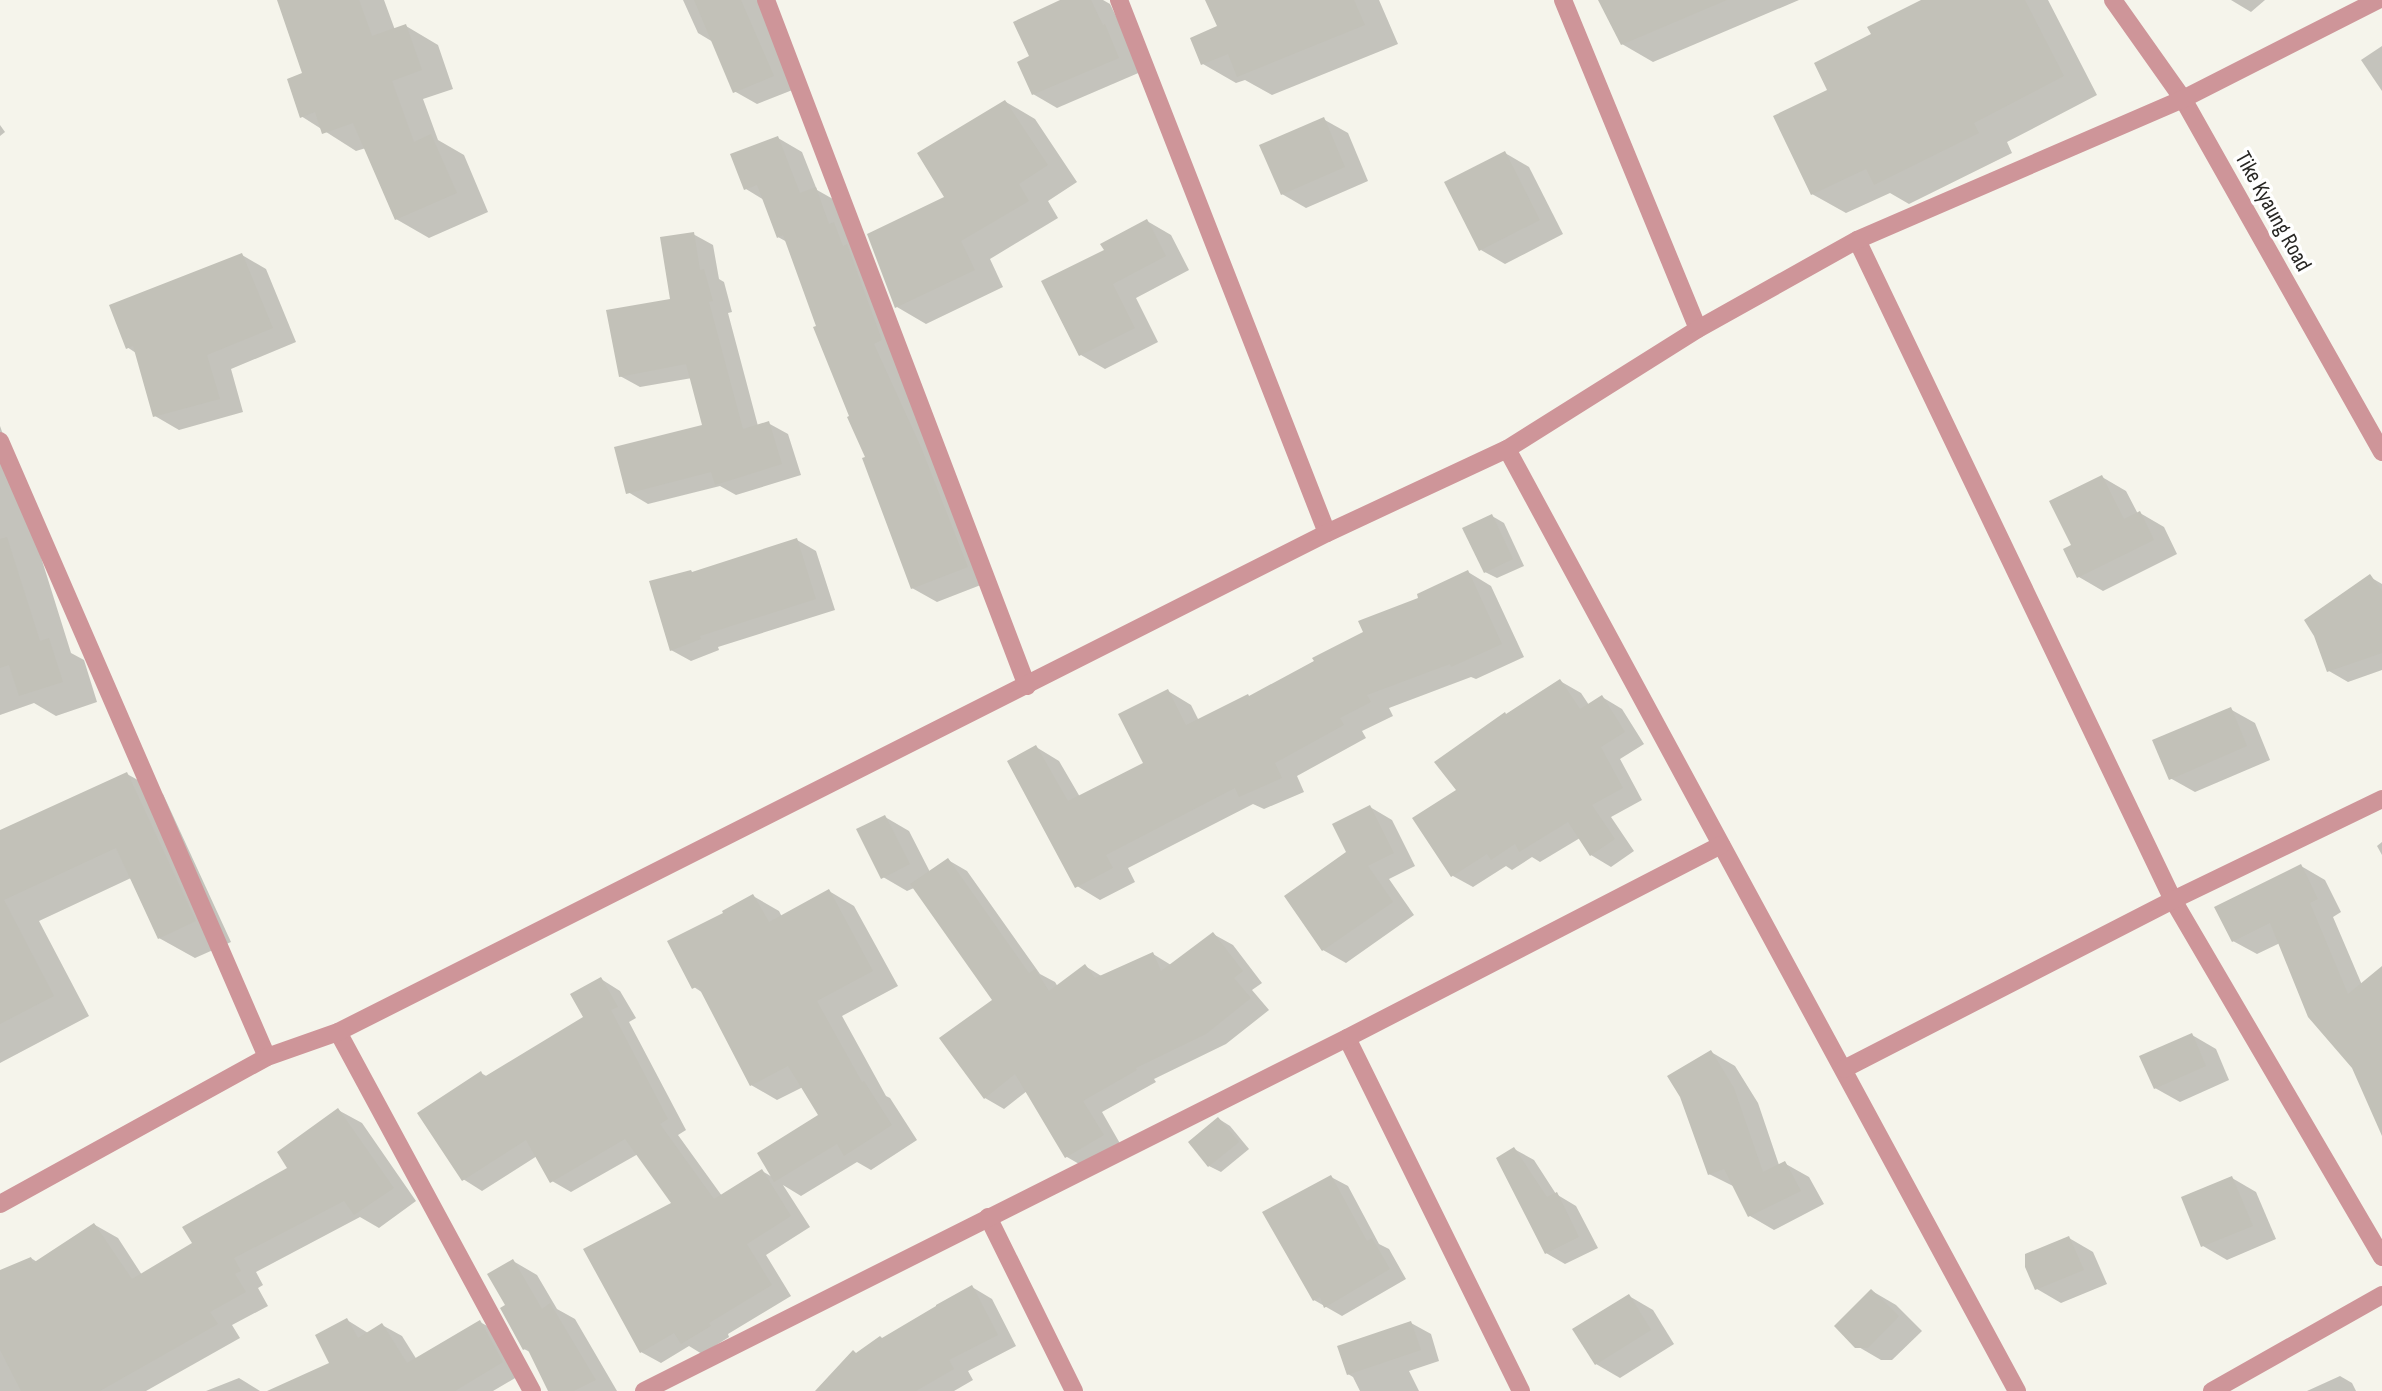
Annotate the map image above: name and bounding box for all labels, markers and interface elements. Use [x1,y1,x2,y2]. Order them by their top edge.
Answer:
street label: Tike Kyaung Road [2229,147,2318,276]

